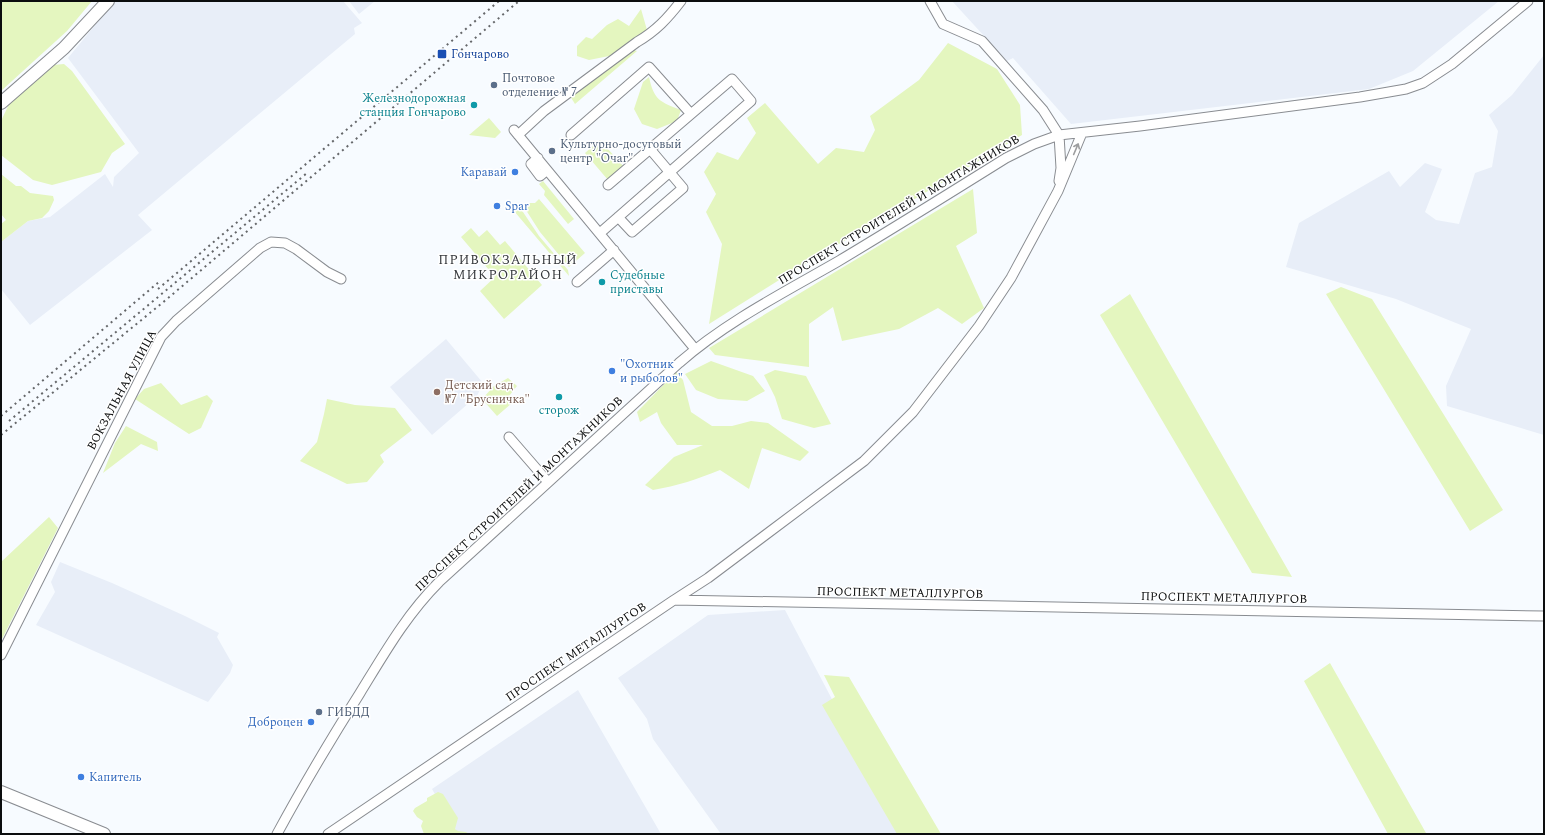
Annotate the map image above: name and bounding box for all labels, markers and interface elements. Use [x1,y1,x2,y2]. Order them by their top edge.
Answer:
place label: Гончарово [451,45,509,64]
marker: Гончарово [436,48,448,60]
place label: Почтовое отделение № 7 [502,69,577,102]
marker: Почтовое отделение № 7 [489,80,499,90]
place label: Железнодорожная станция Гончарово [359,89,466,122]
marker: Железнодорожная станция Гончарово [469,100,479,110]
street label: ПРОСПЕКТ СТРОИТЕЛЕЙ И МОНТАЖНИКОВ [775,130,1023,290]
place label: Культурно-досуговый центр "Очаг" [560,135,681,168]
one-way arrow [1072,143,1080,155]
marker: Культурно-досуговый центр "Очаг" [547,146,557,156]
place label: Каравай [461,163,507,182]
marker: Каравай [510,167,520,177]
place label: Spar [505,197,529,216]
marker: Spar [492,201,502,211]
district label: ПРИВОКЗАЛЬНЫЙ МИКРОРАЙОН [438,250,578,285]
place label: Судебные приставы [610,266,665,299]
marker: Судебные приставы [597,277,607,287]
street label: ВОКЗАЛЬНАЯ УЛИЦА [82,326,162,454]
place label: "Охотник и рыболов" [620,355,683,388]
marker: "Охотник и рыболов" [607,366,617,376]
place label: Детский сад №7 "Брусничка" [445,376,530,409]
marker: Детский сад №7 "Брусничка" [432,387,442,397]
street label: ПРОСПЕКТ СТРОИТЕЛЕЙ И МОНТАЖНИКОВ [411,392,628,596]
marker: сторож [554,392,564,402]
place label: сторож [539,401,580,420]
street label: ПРОСПЕКТ МЕТАЛЛУРГОВ [817,582,983,604]
street label: ПРОСПЕКТ МЕТАЛЛУРГОВ [1141,587,1307,609]
street label: ПРОСПЕКТ МЕТАЛЛУРГОВ [502,598,650,706]
place label: ГИБДД [327,703,370,722]
marker: ГИБДД [314,707,324,717]
place label: Доброцен [248,713,303,732]
marker: Доброцен [306,717,316,727]
place label: Капитель [89,768,142,787]
marker: Капитель [76,772,86,782]

